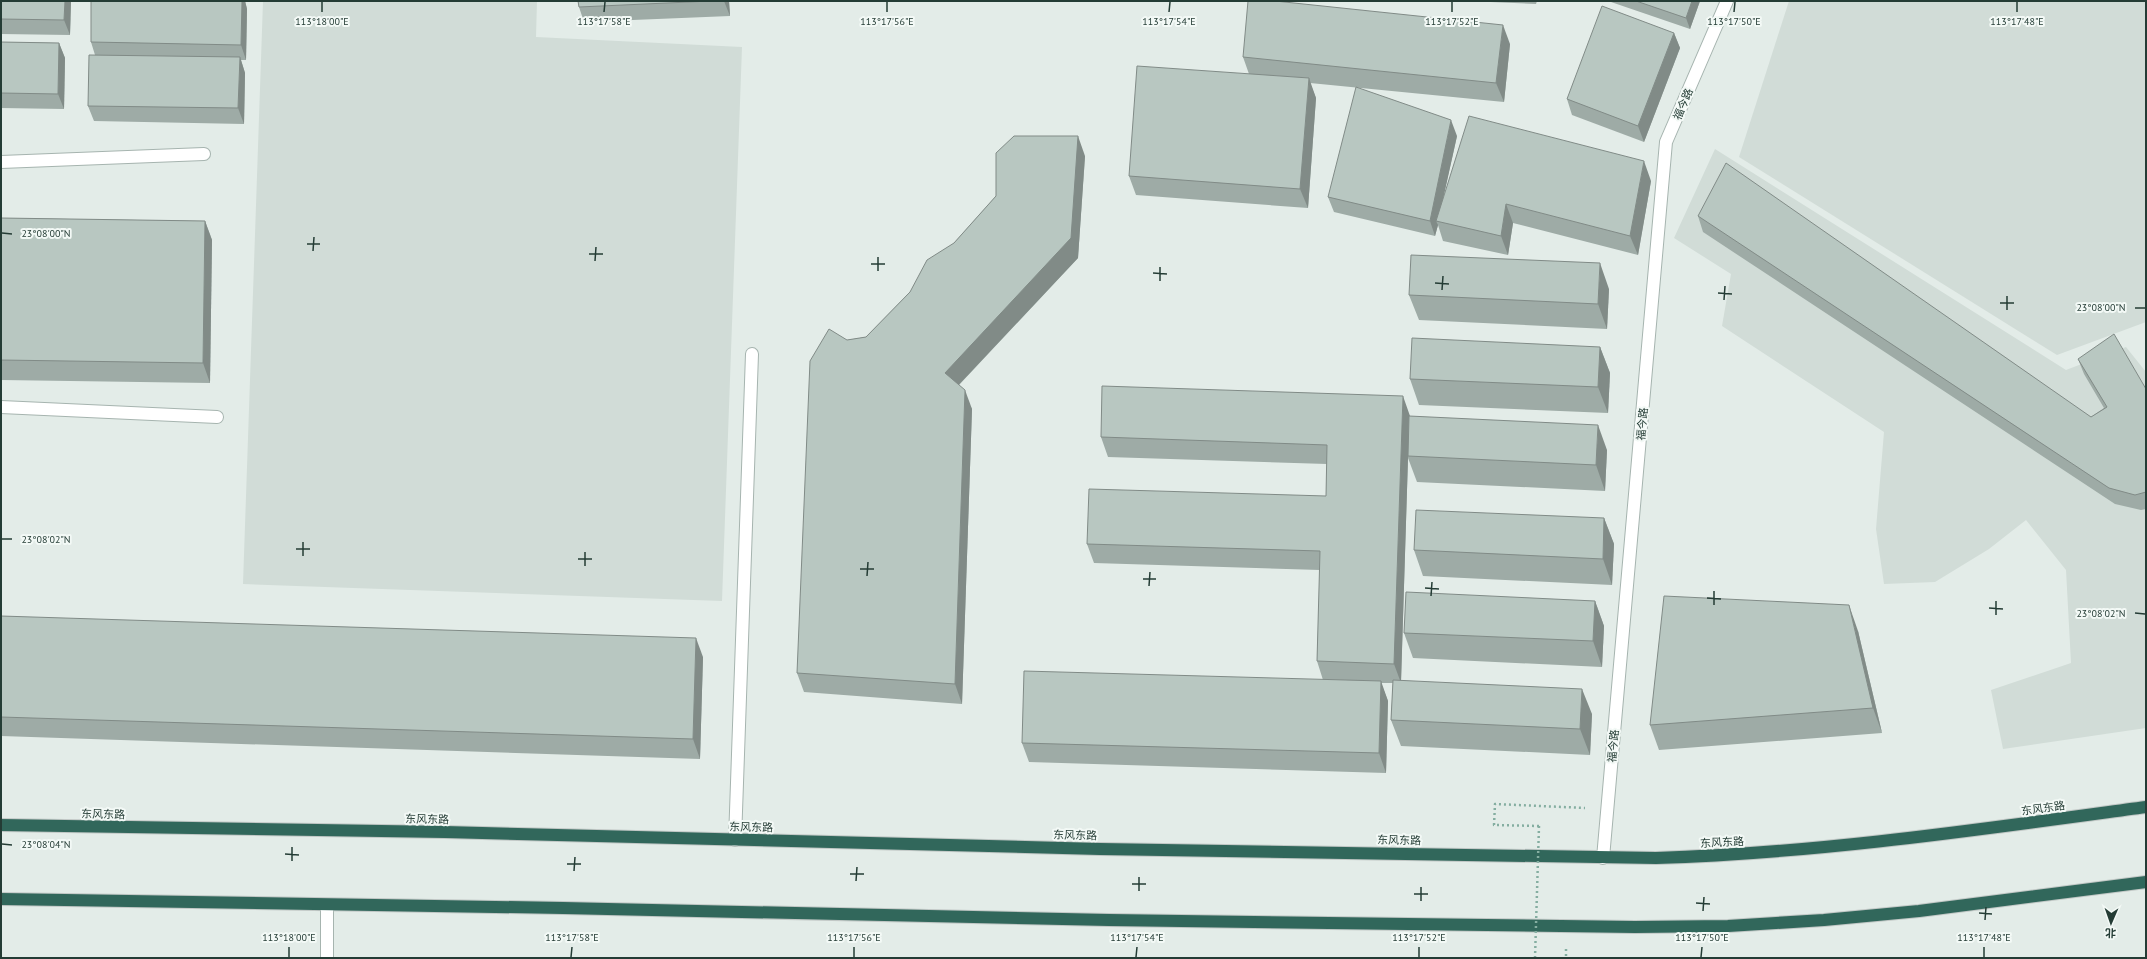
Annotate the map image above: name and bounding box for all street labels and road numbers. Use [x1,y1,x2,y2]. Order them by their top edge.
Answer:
street label: 福今路 [1670,86,1696,122]
street label: 福今路 [1634,407,1650,441]
street label: 福今路 [1605,729,1621,763]
street label: 东风东路 [2020,798,2066,818]
street label: 东风东路 [81,807,125,821]
street label: 东风东路 [405,812,449,826]
street label: 东风东路 [729,820,773,834]
street label: 东风东路 [1053,828,1097,842]
street label: 东风东路 [1377,833,1421,847]
street label: 东风东路 [1700,834,1744,850]

